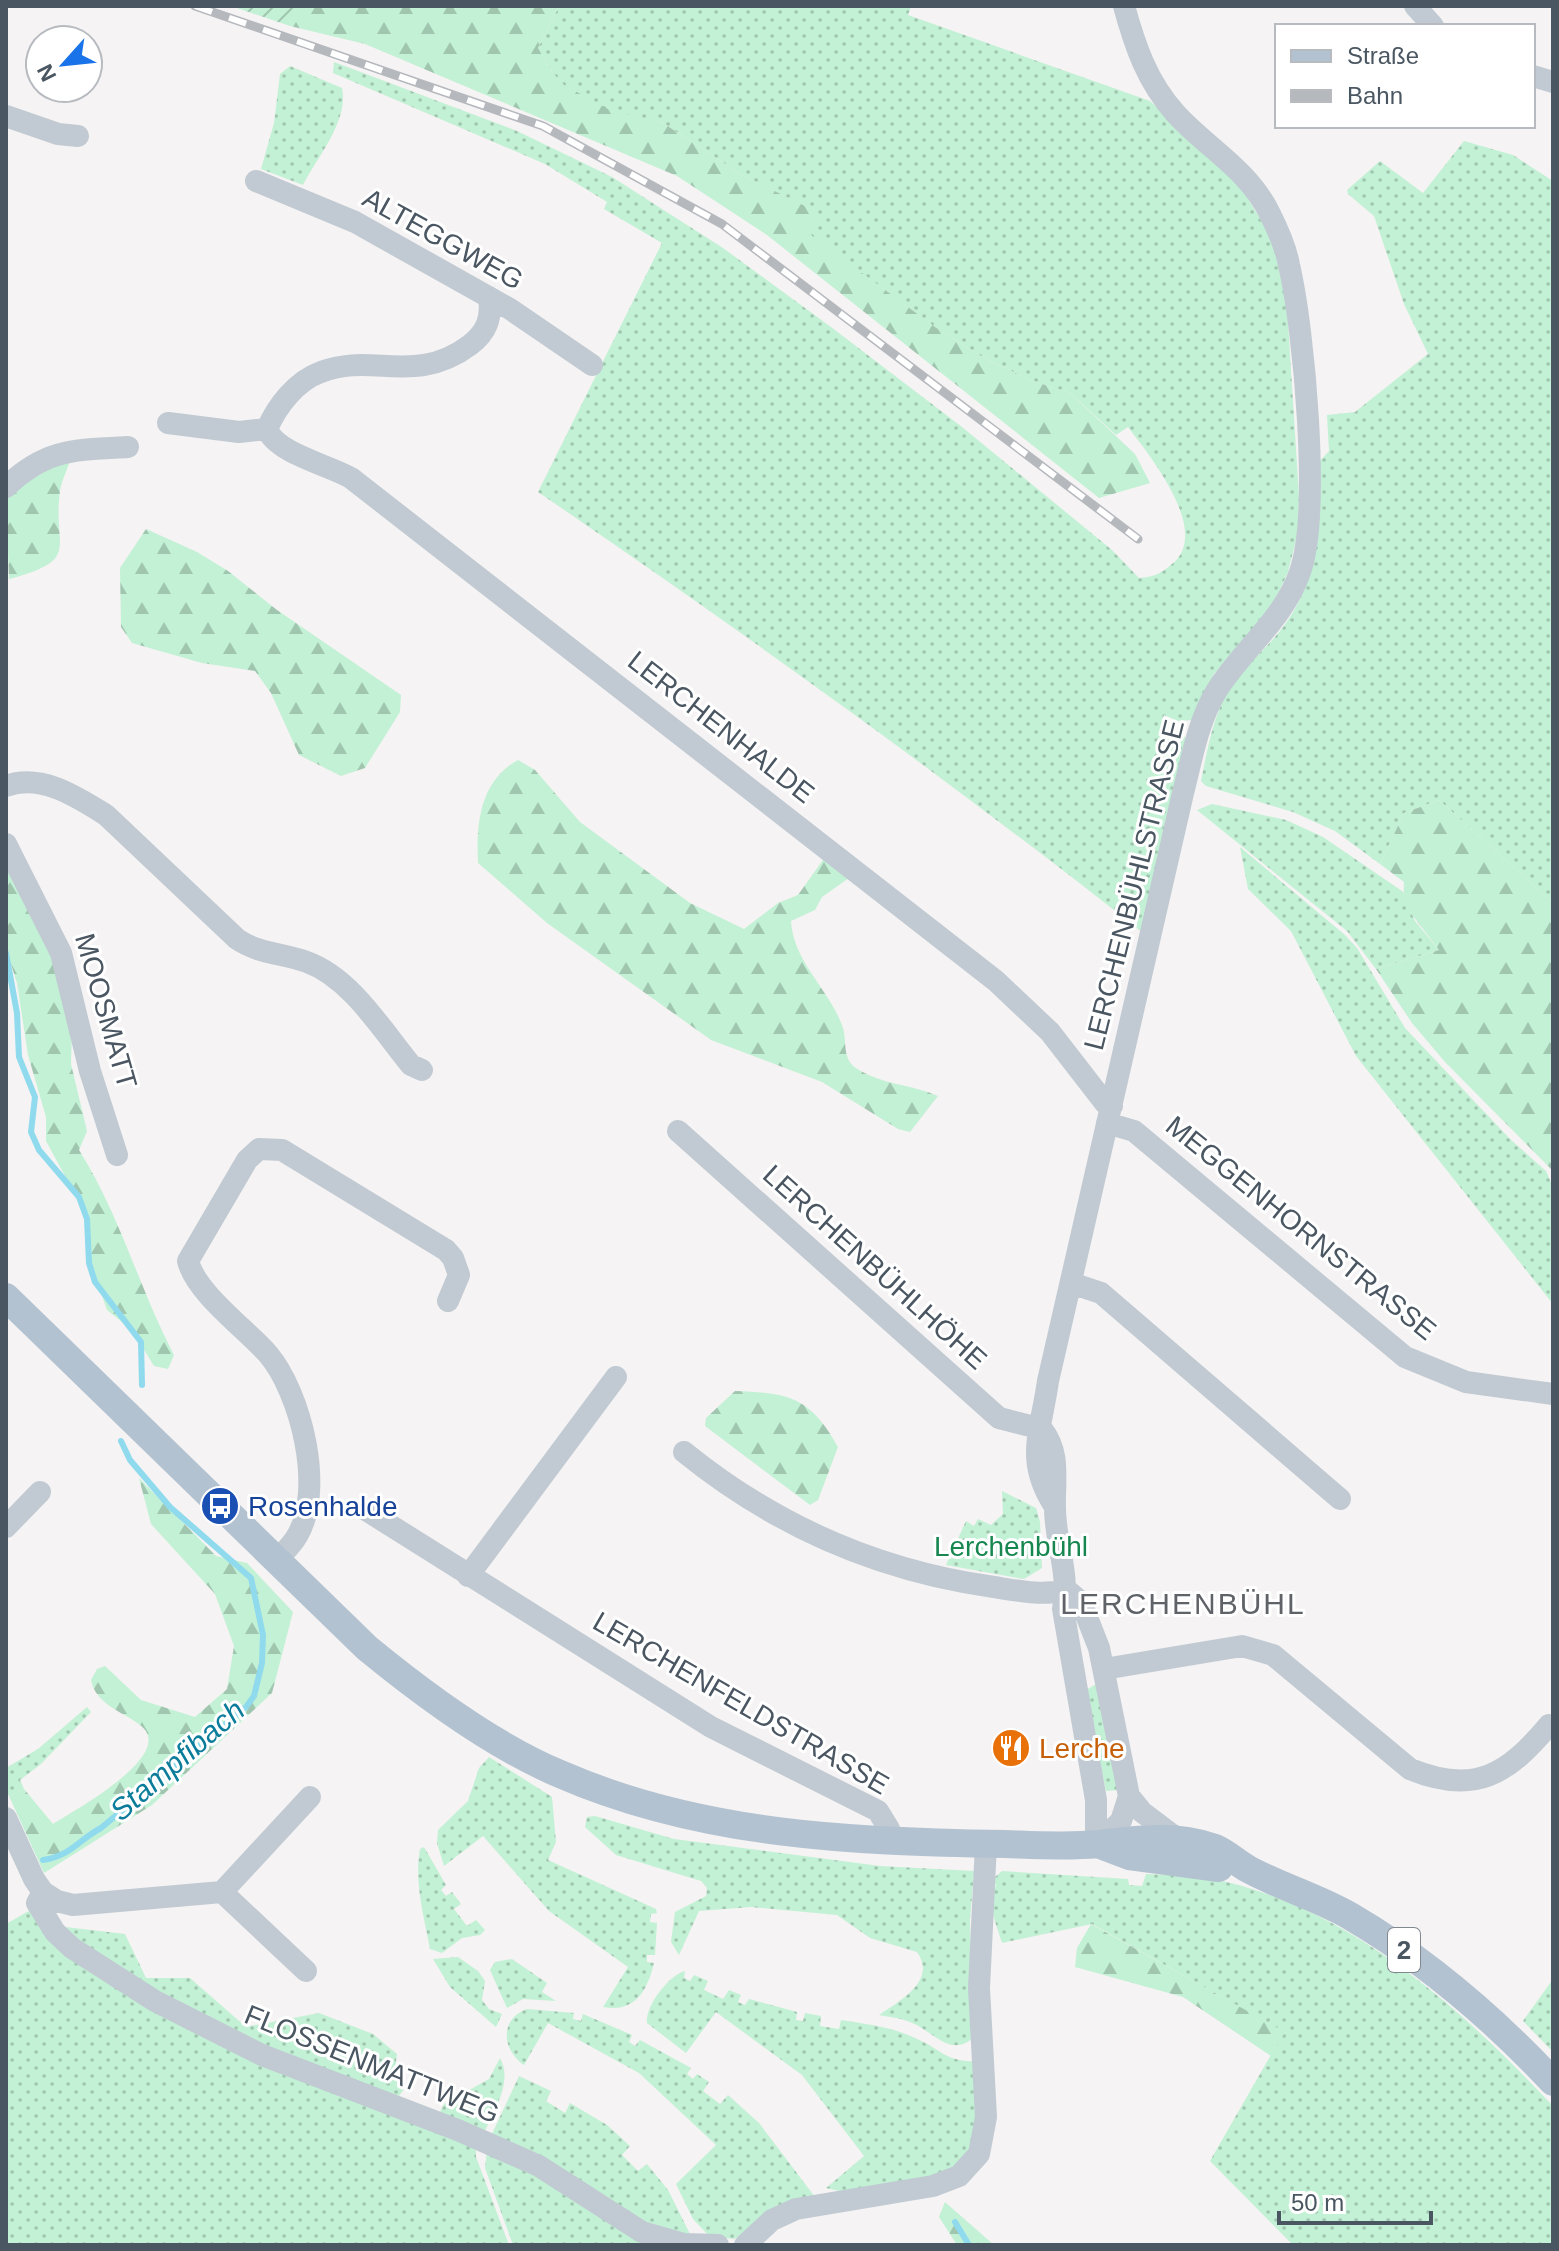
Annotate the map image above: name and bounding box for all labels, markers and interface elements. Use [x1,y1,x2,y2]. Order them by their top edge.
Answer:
north arrow [24,24,104,104]
legend [1275,24,1535,128]
text: Straße [1347,42,1419,69]
text: N [32,60,61,86]
text: Bahn [1347,82,1403,109]
street label: ALTEGGWEG [357,182,529,296]
street label: LERCHENHALDE [622,645,820,809]
street label: LERCHENBÜHLSTRASSE [1078,717,1190,1053]
street label: MOOSMATT [69,930,143,1092]
street label: MEGGENHORNSTRASSE [1160,1110,1442,1346]
street label: LERCHENBÜHLHÖHE [757,1159,993,1375]
bus stop icon: Rosenhalde [199,1485,241,1527]
place label: Rosenhalde [248,1491,397,1522]
park label: Lerchenbühl [934,1531,1088,1562]
district label: LERCHENBÜHL [1060,1587,1306,1620]
street label: LERCHENFELDSTRASSE [588,1606,894,1800]
water label: Stampfibach [103,1693,251,1827]
restaurant icon: Lerche [990,1727,1032,1769]
place label: Lerche [1039,1733,1125,1764]
road number: 2 [1388,1928,1420,1972]
street label: FLOSSENMATTWEG [240,1999,504,2129]
scale bar [1279,2175,1431,2225]
text: 50 m [1291,2189,1344,2216]

